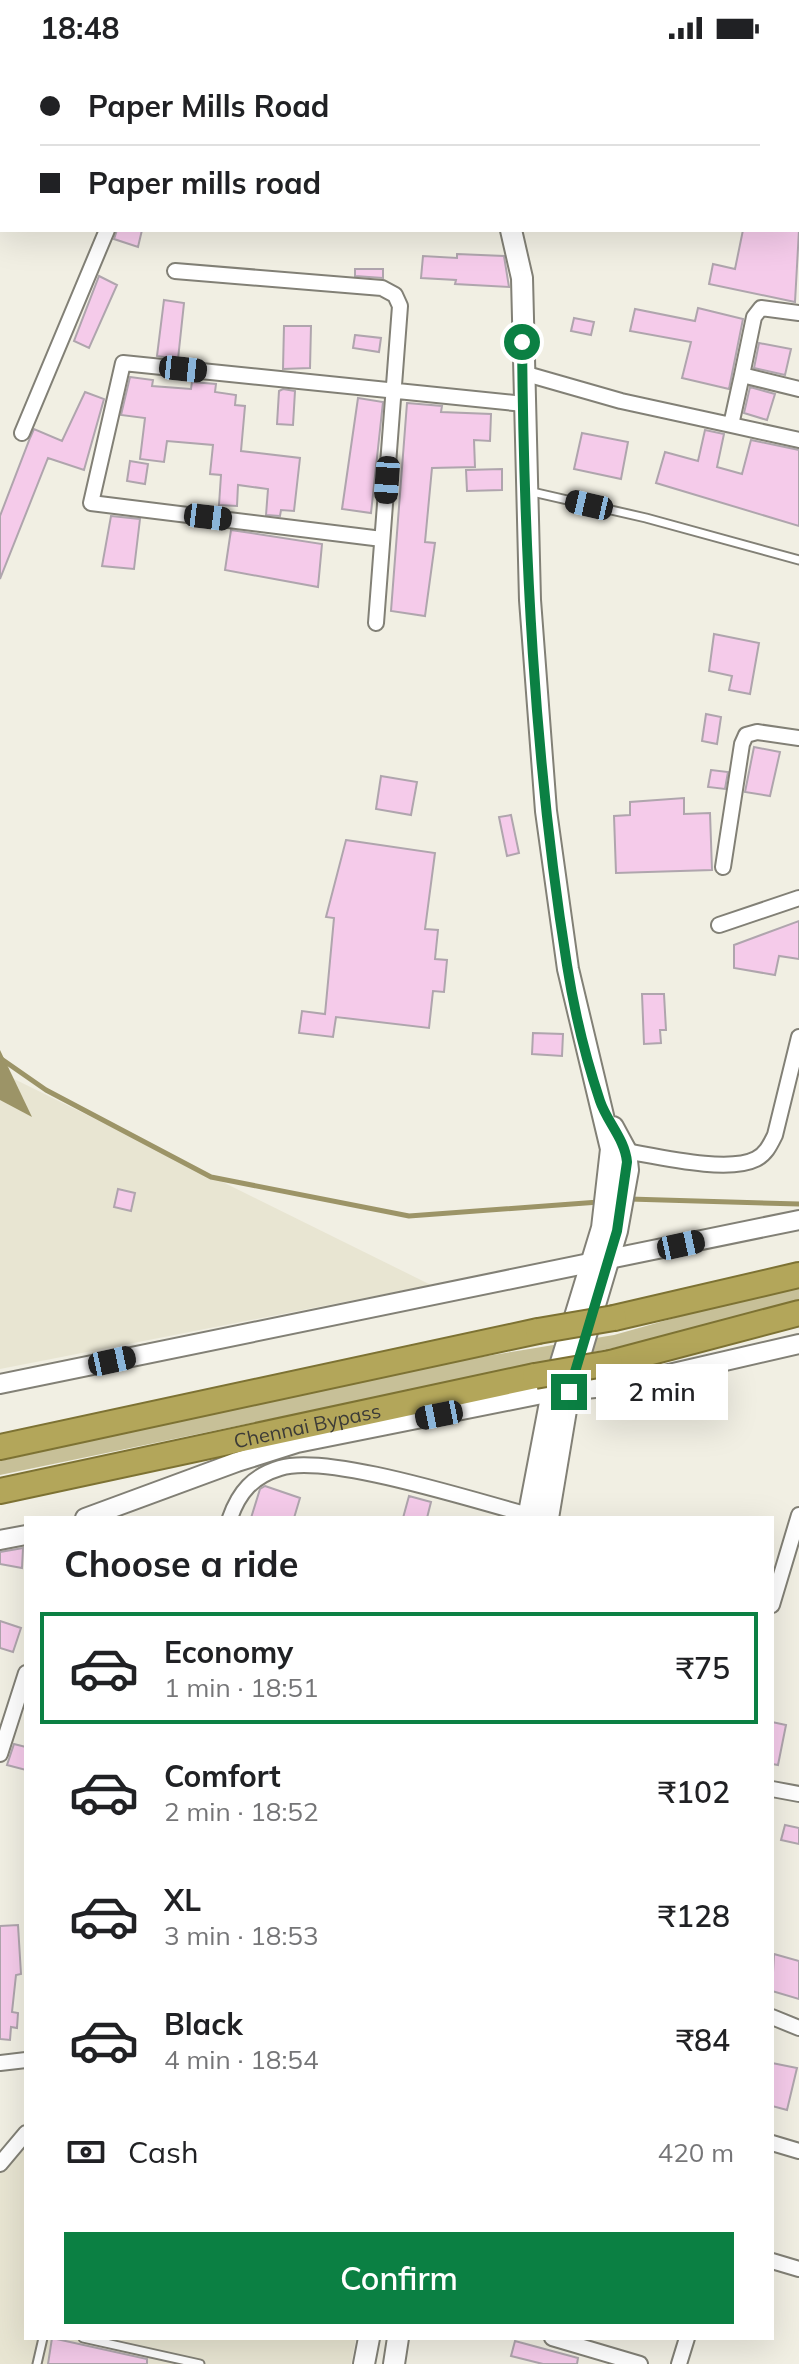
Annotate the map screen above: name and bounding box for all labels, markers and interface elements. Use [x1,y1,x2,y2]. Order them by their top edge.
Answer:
text: 18:48 [40,9,119,47]
text: Paper Mills Road [88,87,329,125]
text: Paper mills road [88,164,321,202]
route start [504,324,540,360]
car [158,355,208,383]
car [373,455,401,505]
car [563,488,615,522]
car [183,502,233,532]
car [655,1228,707,1262]
car [86,1344,138,1378]
callout: 2 min [597,1364,729,1420]
route end [551,1374,587,1410]
text: 2 min [628,1375,696,1408]
street label: Chennai Bypass [231,1397,383,1453]
car [413,1399,465,1431]
text: Choose a ride [64,1541,298,1586]
icon: car [68,1632,140,1704]
text: Economy [164,1633,293,1671]
text: ₹75 [676,1649,730,1687]
text: 1 min · 18:51 [164,1671,319,1704]
icon: car [68,1756,140,1828]
text: Comfort [164,1757,281,1795]
text: ₹102 [658,1773,730,1811]
text: 2 min · 18:52 [164,1795,319,1828]
icon: car [68,1880,140,1952]
text: XL [164,1881,201,1919]
text: ₹128 [658,1897,730,1935]
text: 3 min · 18:53 [164,1919,319,1952]
icon: car [68,2004,140,2076]
text: Black [164,2005,243,2043]
text: ₹84 [676,2021,730,2059]
text: 4 min · 18:54 [164,2043,319,2076]
icon: cash [64,2130,108,2174]
text: Cash [128,2133,199,2171]
text: 420 m [658,2136,734,2169]
button: Confirm [64,2232,734,2324]

